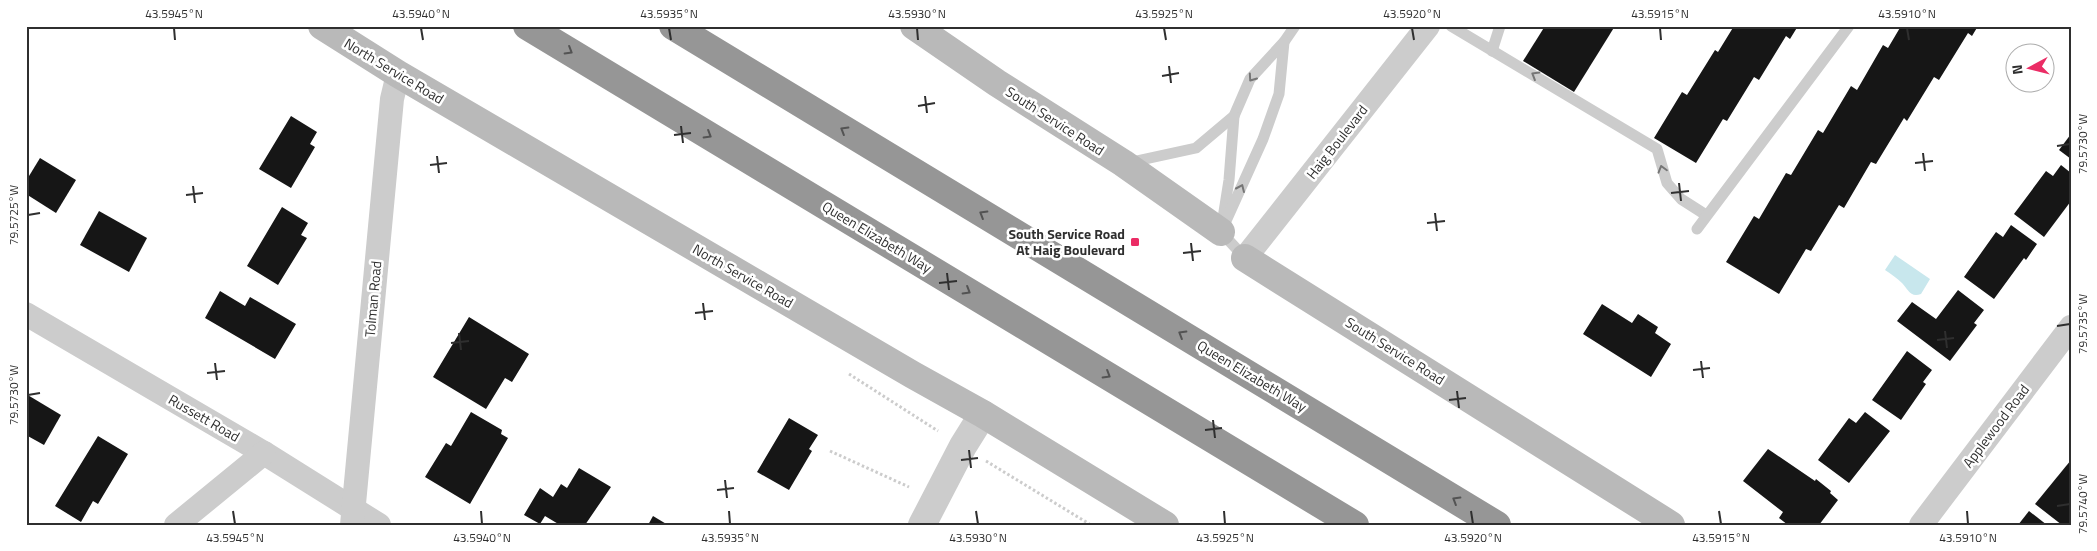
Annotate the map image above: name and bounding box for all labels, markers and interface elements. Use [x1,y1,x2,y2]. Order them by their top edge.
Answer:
text: 43.5945°N [145,4,203,23]
text: 43.5940°N [392,4,450,23]
text: 43.5935°N [640,4,698,23]
text: 43.5930°N [888,4,946,23]
text: 43.5925°N [1135,4,1193,23]
text: 43.5920°N [1383,4,1441,23]
text: 43.5915°N [1631,4,1689,23]
text: 43.5910°N [1878,4,1936,23]
street label: North Service Road [340,32,448,109]
north arrow [2004,42,2054,92]
one-way arrow [564,45,573,55]
text: N [2006,64,2028,76]
one-way arrow [1249,72,1258,82]
one-way arrow [1532,72,1541,82]
street label: South Service Road [1002,81,1109,160]
street label: Haig Boulevard [1301,100,1372,183]
text: 79.5730°W [2073,114,2092,174]
one-way arrow [840,126,849,136]
one-way arrow [703,129,712,139]
one-way arrow [1658,165,1668,173]
one-way arrow [1235,184,1245,193]
text: 79.5725°W [4,185,23,245]
street label: Queen Elizabeth Way [818,195,936,278]
one-way arrow [979,210,988,220]
place label: South Service Road At Haig Boulevard [1008,223,1125,260]
marker: South Service Road At Haig Boulevard [1129,236,1141,248]
street label: North Service Road [689,238,797,313]
street label: Tolman Road [359,260,386,338]
one-way arrow [962,285,971,295]
text: 79.5735°W [2073,294,2092,354]
street label: South Service Road [1341,312,1449,390]
one-way arrow [1178,330,1187,340]
street label: Queen Elizabeth Way [1193,334,1311,417]
text: 79.5730°W [4,365,23,425]
one-way arrow [1101,369,1110,379]
street label: Applewood Road [1957,380,2034,472]
street label: Russett Road [165,389,244,446]
text: 79.5740°W [2073,474,2092,534]
one-way arrow [1452,496,1461,506]
text: 43.5945°N [206,528,264,547]
text: 43.5940°N [453,528,511,547]
text: 43.5935°N [701,528,759,547]
text: 43.5930°N [949,528,1007,547]
text: 43.5925°N [1196,528,1254,547]
text: 43.5920°N [1444,528,1502,547]
text: 43.5915°N [1692,528,1750,547]
text: 43.5910°N [1939,528,1997,547]

